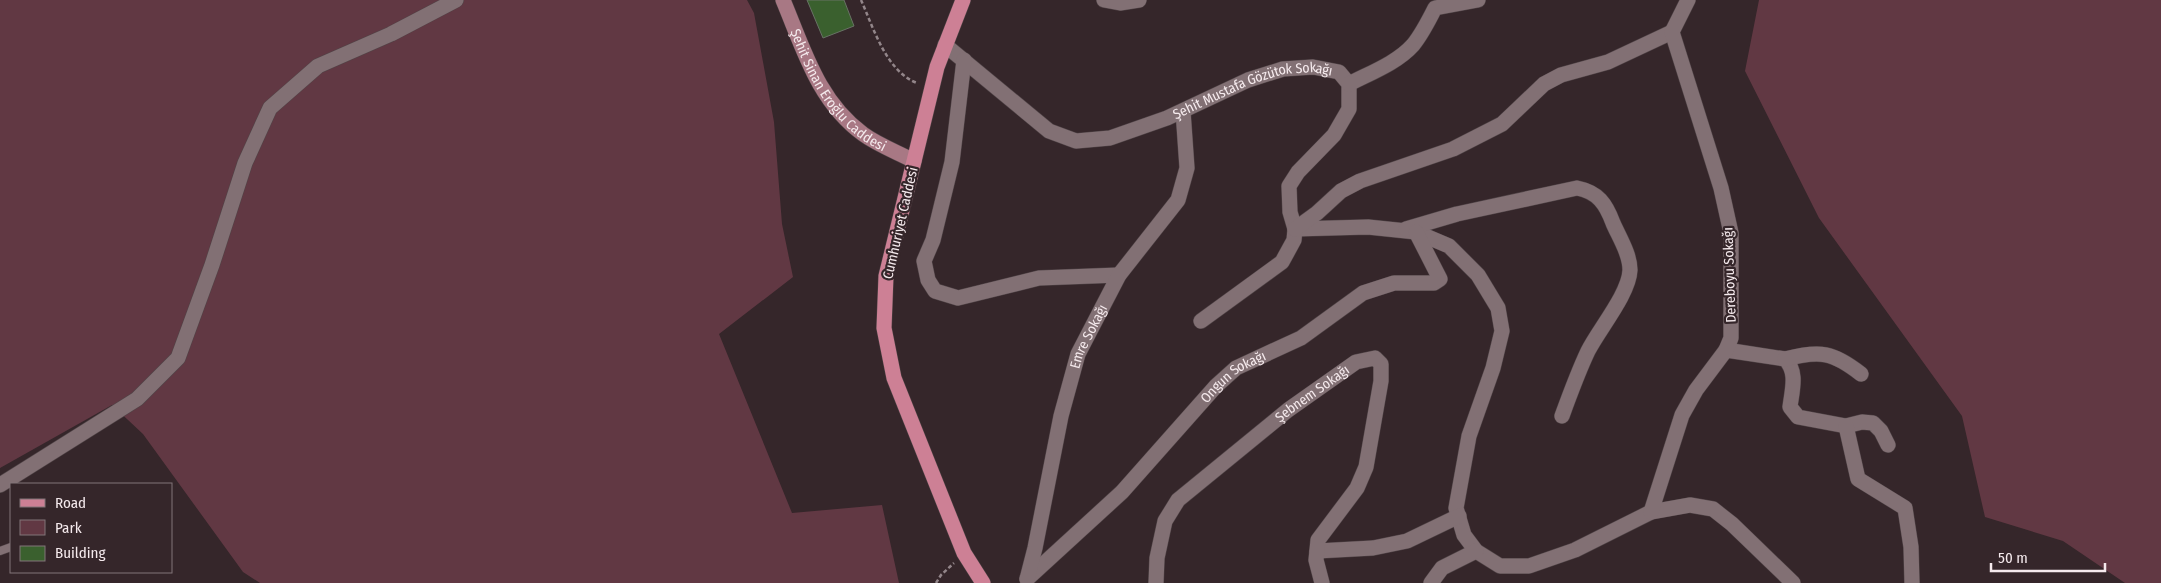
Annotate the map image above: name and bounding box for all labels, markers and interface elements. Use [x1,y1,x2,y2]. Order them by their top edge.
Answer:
street label: Şehit Sinan Eroğlu Caddesi [786,26,889,155]
street label: Şehit Mustafa Gözütok Sokağı [1170,59,1334,123]
street label: Cumhuriyet Caddesi [879,166,922,281]
street label: Dereboyu Sokağı [1719,227,1740,323]
street label: Emre Sokağı [1066,302,1111,370]
street label: Ongun Sokağı [1197,347,1269,407]
street label: Şebnem Sokağı [1272,361,1353,426]
legend [10,483,172,573]
text: Road [55,494,86,512]
text: Park [55,519,82,537]
scale bar [1991,540,2105,572]
text: Building [55,544,106,562]
text: 50 m [1998,549,2028,567]

